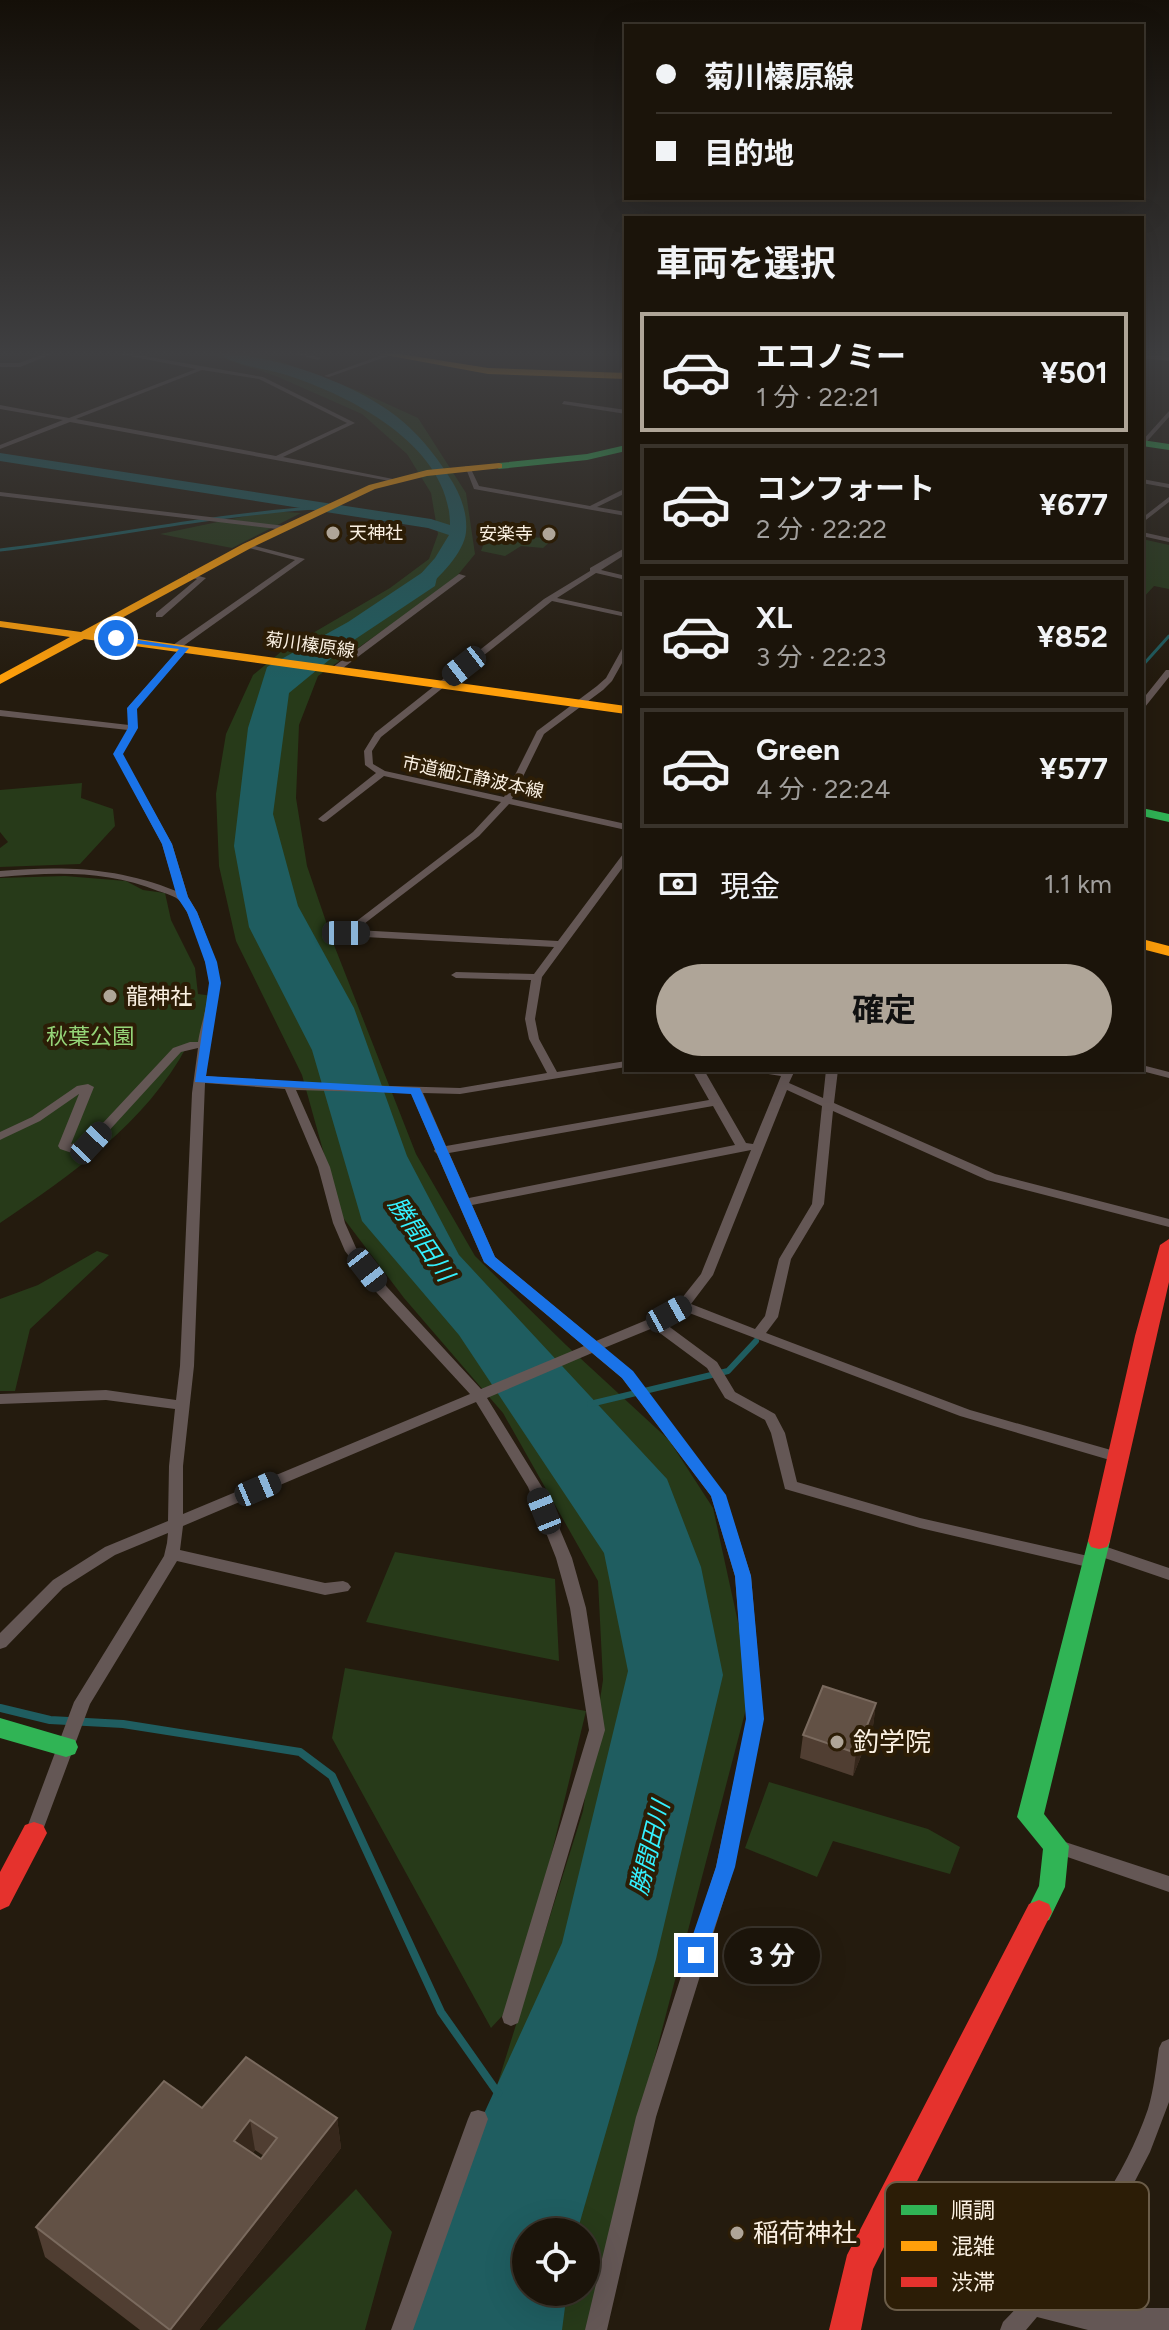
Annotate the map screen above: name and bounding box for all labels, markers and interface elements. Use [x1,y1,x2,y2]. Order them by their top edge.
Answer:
text: 菊川榛原線 [704,58,854,95]
text: 目的地 [704,135,794,172]
text: 車両を選択 [656,242,836,285]
icon: car [660,336,732,408]
text: エコノミー [756,338,906,375]
text: ¥501 [1041,354,1108,391]
text: 1 分 · 22:21 [756,381,880,413]
icon: car [660,468,732,540]
text: コンフォート [756,470,935,507]
text: ¥677 [1039,486,1108,523]
text: 2 分 · 22:22 [756,513,887,545]
place label: 天神社 [349,522,403,544]
place label: 安楽寺 [479,523,533,545]
marker: 天神社 [324,524,342,542]
marker: 安楽寺 [540,525,558,543]
text: XL [756,599,792,636]
icon: car [660,600,732,672]
text: ¥852 [1037,618,1108,655]
route start [98,620,134,656]
street label: 菊川榛原線 [264,628,356,662]
text: 3 分 · 22:23 [756,641,886,673]
car [438,642,490,690]
text: Green [756,731,840,768]
icon: car [660,732,732,804]
text: ¥577 [1039,750,1108,787]
street label: 市道細江静波本線 [400,751,546,803]
text: 4 分 · 22:24 [756,773,890,805]
icon: cash [656,862,700,906]
text: 現金 [720,868,780,905]
text: 1.1 km [1044,868,1112,900]
car [322,921,370,945]
button: 確定 [656,964,1112,1056]
place label: 龍神社 [126,983,192,1010]
marker: 龍神社 [101,987,119,1005]
park label: 秋葉公園 [46,1023,134,1050]
car [66,1117,116,1169]
water label: 勝間田川 [383,1191,462,1289]
car [343,1244,391,1296]
car [642,1292,696,1336]
car [231,1469,285,1509]
car [524,1484,564,1538]
place label: 釣学院 [853,1726,931,1758]
marker: 釣学院 [828,1733,846,1751]
water label: 勝間田川 [624,1795,676,1898]
callout: 3 分 [724,1927,820,1983]
route end [678,1937,714,1973]
text: 3 分 [749,1940,795,1972]
legend [885,2182,1149,2310]
text: 順調 [951,2197,995,2224]
place label: 稲荷神社 [753,2217,857,2249]
map controls [512,2218,600,2306]
button: locate [512,2218,600,2306]
marker: 稲荷神社 [728,2224,746,2242]
text: 混雑 [951,2233,995,2260]
text: 渋滞 [951,2269,995,2296]

